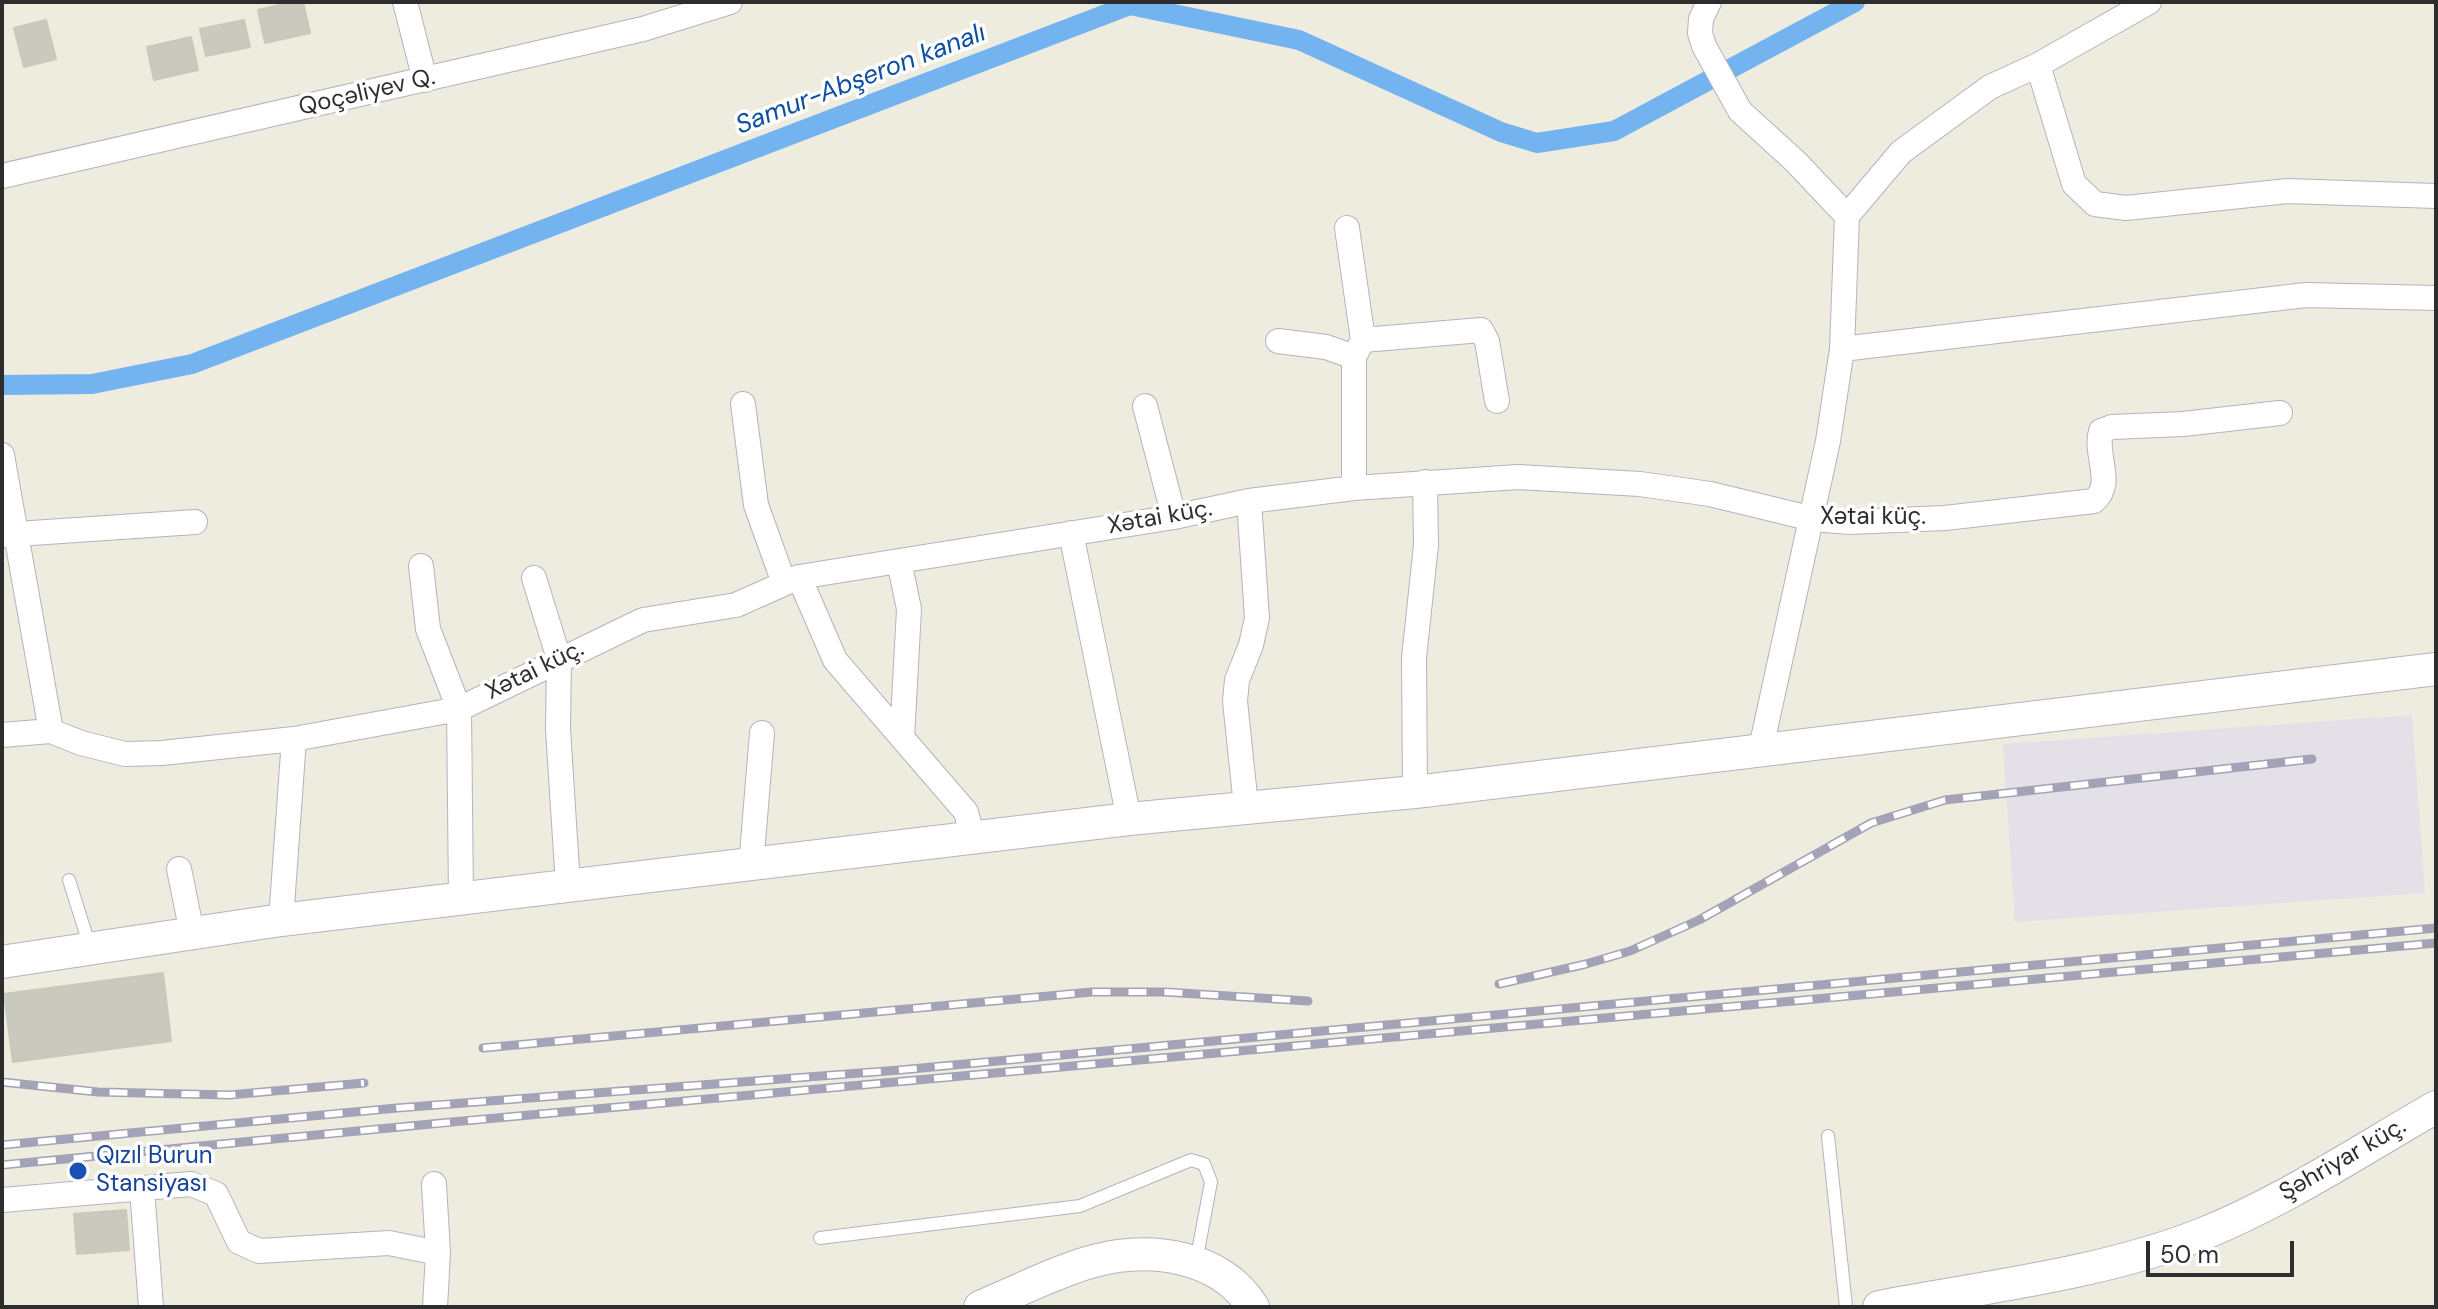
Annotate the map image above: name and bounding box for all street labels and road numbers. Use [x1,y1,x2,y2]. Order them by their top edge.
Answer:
street label: Qoçəliyev Q. [296,63,438,123]
street label: Xətai küç. [1105,495,1215,541]
street label: Xətai küç. [1820,504,1926,532]
street label: Xətai küç. [481,635,589,707]
street label: Şəhriyar küç. [2275,1112,2411,1208]

